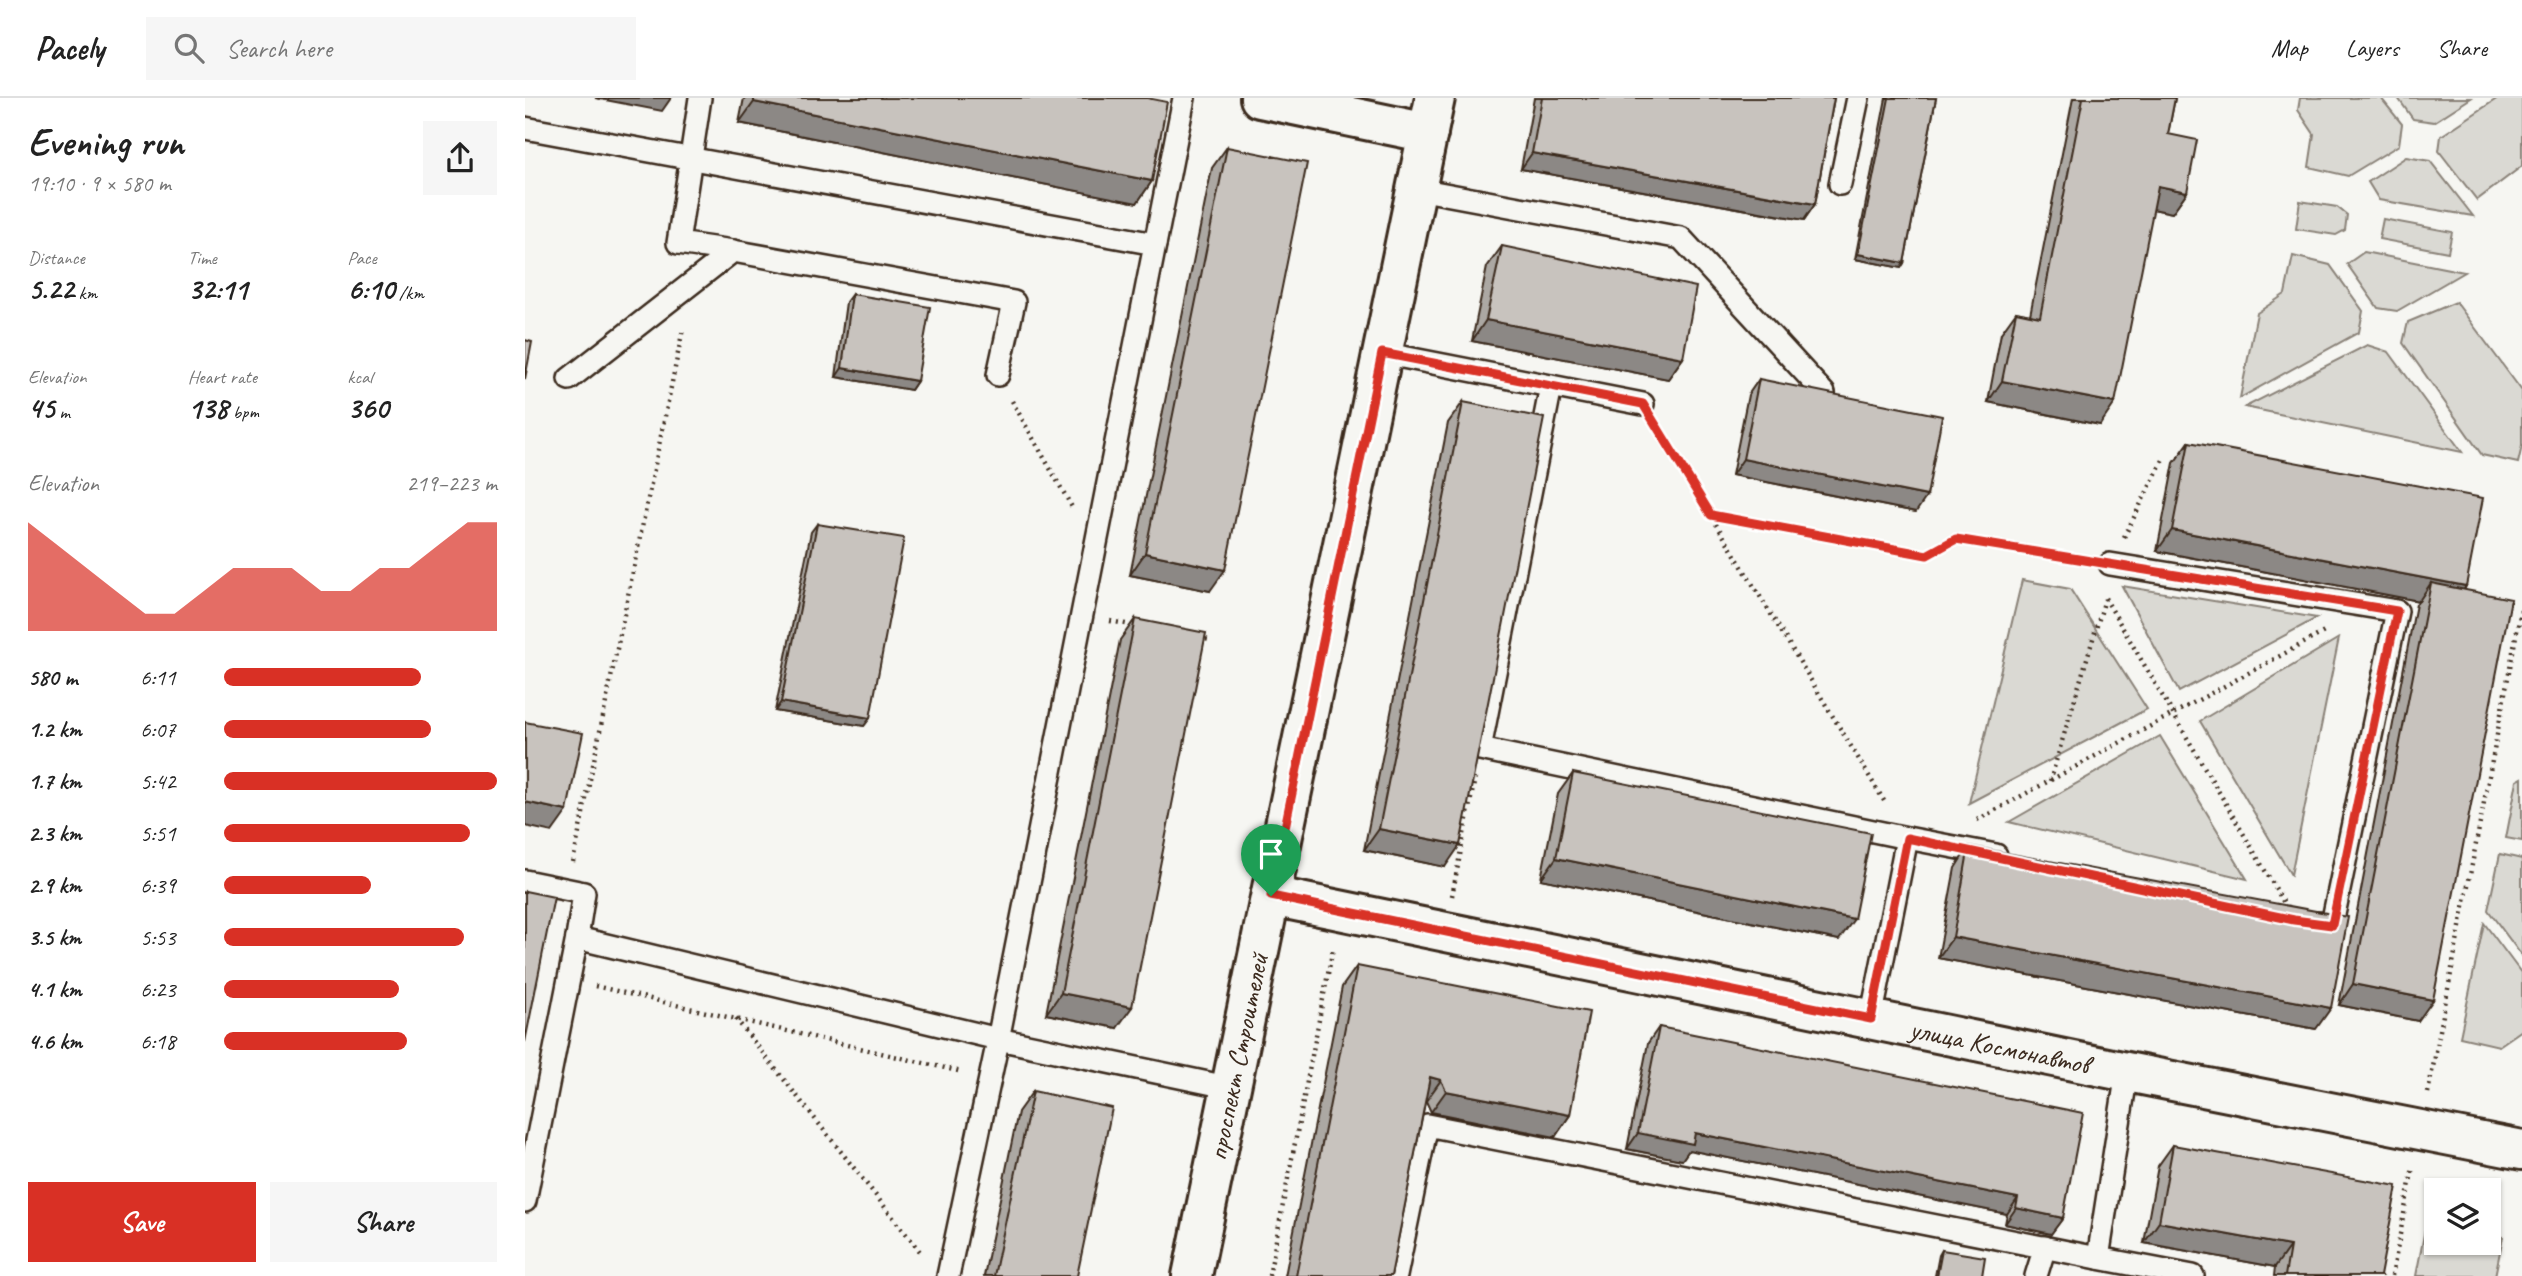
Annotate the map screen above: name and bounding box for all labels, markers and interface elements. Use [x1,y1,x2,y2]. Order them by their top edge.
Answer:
search box [146,17,636,80]
text: Pacely [35,27,104,69]
icon: search [170,29,208,67]
text: Search here [226,32,332,65]
text: Map [2271,33,2308,63]
text: Layers [2346,33,2399,63]
text: Share [2437,33,2487,63]
text: Evening run [28,119,184,166]
button: share [423,121,497,195]
text: 19:10 · 9 × 580 m [28,169,171,198]
text: Distance [28,246,85,270]
text: Time [188,246,217,270]
text: Pace [347,246,377,270]
text: 5.22 [28,270,74,308]
text: 32:11 [188,270,248,308]
text: 6:10 [347,270,394,308]
text: km [74,281,97,305]
text: /km [394,281,424,305]
text: Elevation [28,365,86,389]
text: Heart rate [188,365,257,389]
text: kcal [347,365,372,389]
text: 45 [28,389,55,427]
text: 138 [188,389,228,427]
text: 360 [347,389,388,427]
text: m [55,400,70,424]
text: bpm [228,400,259,424]
text: Elevation [28,469,99,498]
text: 219–223 m [406,469,497,498]
text: 580 m [28,663,77,692]
text: 6:11 [140,663,176,692]
text: 1.2 km [28,715,82,744]
text: 6:07 [140,715,176,744]
text: 1.7 km [28,767,81,796]
text: 5:42 [140,767,176,796]
text: 2.3 km [28,819,82,848]
text: 5:51 [140,819,176,848]
pin [1241,824,1301,896]
icon: arrive [1252,835,1290,873]
text: 2.9 km [28,871,81,900]
text: 6:39 [140,871,176,900]
text: 3.5 km [28,923,81,952]
text: 5:53 [140,923,176,952]
street label: проспект Строителей [1199,949,1276,1163]
text: 4.1 km [28,975,82,1004]
text: 6:23 [140,975,176,1004]
street label: улица Космонавтов [1905,1010,2097,1083]
text: 4.6 km [28,1027,82,1056]
text: 6:18 [140,1027,176,1056]
map controls [2424,1178,2501,1255]
button: layers [2424,1178,2501,1255]
button: Save [28,1182,256,1262]
button: Share [270,1182,497,1262]

